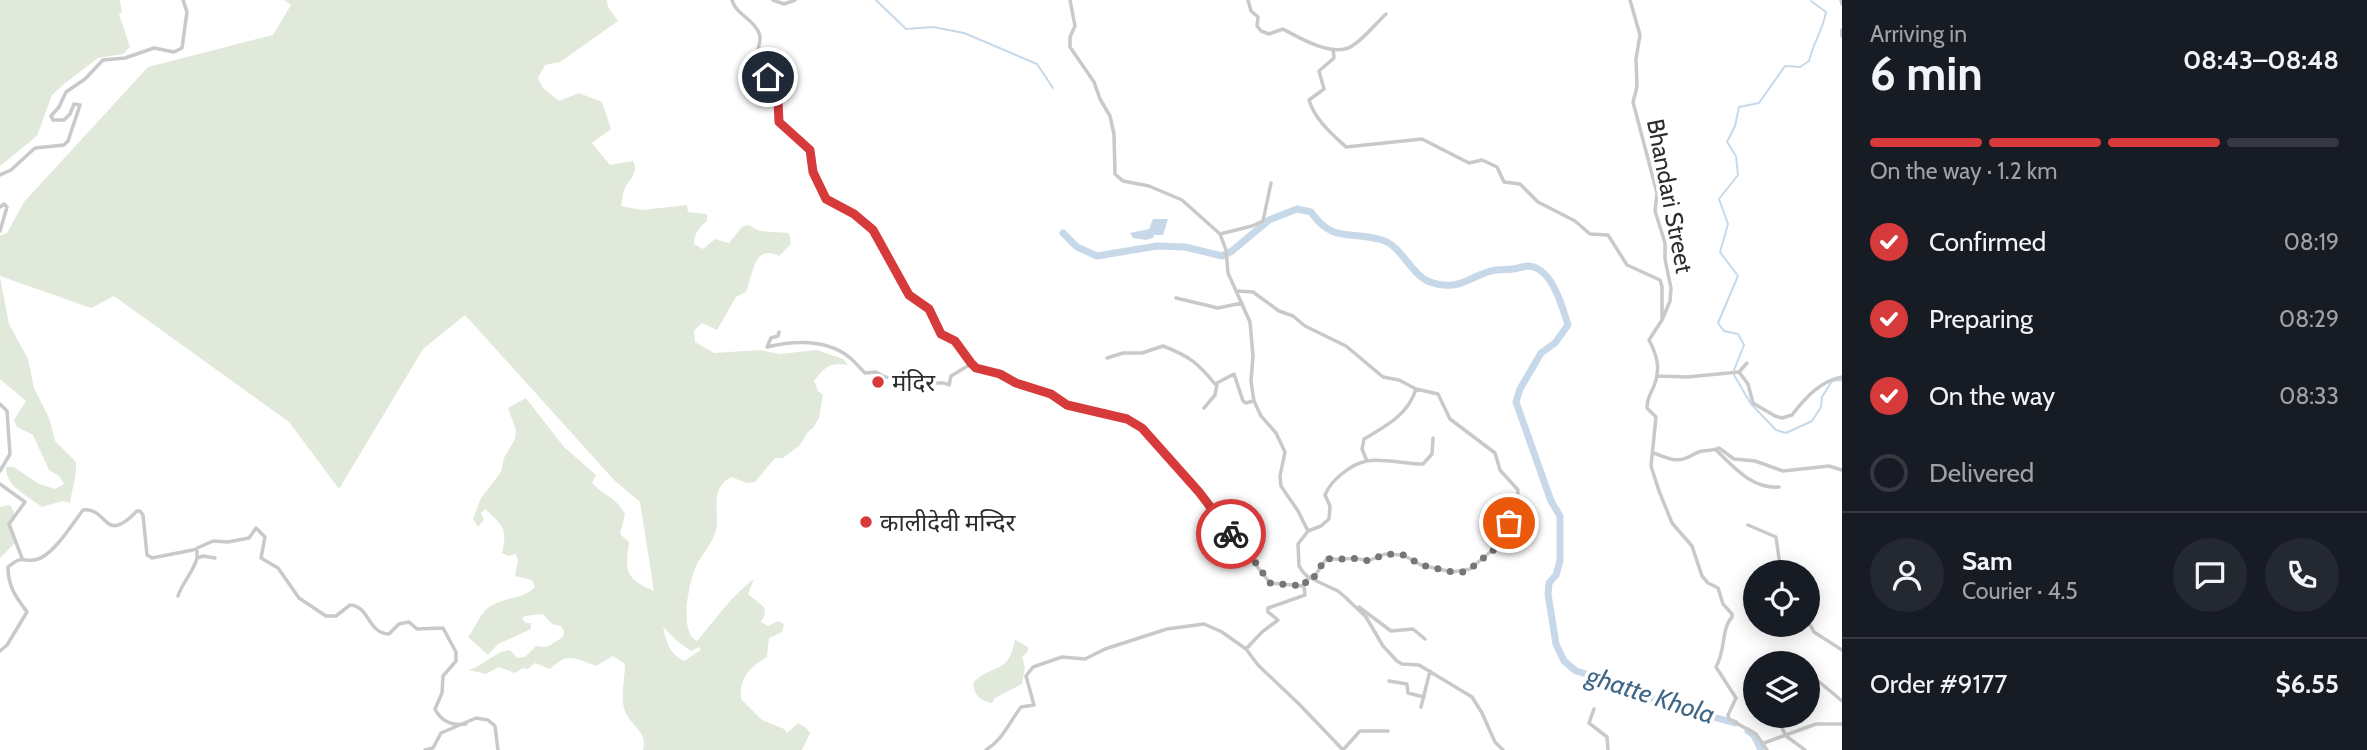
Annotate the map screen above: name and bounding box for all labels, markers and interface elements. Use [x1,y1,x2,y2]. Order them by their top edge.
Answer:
text: Arriving in [1870,20,1967,48]
text: 08:43–08:48 [2183,44,2339,76]
text: 6 min [1870,46,1983,102]
pin [738,47,798,107]
icon: home [749,58,787,96]
street label: Bhandari Street [1641,116,1699,276]
text: On the way · 1.2 km [1870,157,2057,185]
icon: check [1870,223,1908,261]
text: Confirmed [1929,226,2046,258]
text: 08:19 [2284,228,2339,256]
icon: check [1870,300,1908,338]
text: Preparing [1929,303,2033,335]
text: 08:29 [2279,305,2339,333]
place label: मंदिर [892,368,936,397]
marker: मंदिर [870,374,886,390]
icon: check [1870,377,1908,415]
text: On the way [1929,380,2055,412]
text: 08:33 [2279,382,2339,410]
text: Delivered [1929,457,2034,489]
pin [1479,493,1539,553]
courier [1196,499,1266,569]
icon: bag [1490,504,1528,542]
place label: कालीदेवी मन्दिर [880,508,1017,537]
marker: कालीदेवी मन्दिर [858,514,874,530]
icon: bike [1212,515,1250,553]
button: person [1870,538,1944,612]
button: chat [2173,538,2247,612]
button: phone [2265,538,2339,612]
text: Sam [1962,545,2013,577]
map controls [1743,560,1820,728]
button: locate [1743,560,1820,637]
text: Courier · 4.5 [1962,577,2078,605]
button: layers [1743,651,1820,728]
water label: ghatte Khola [1581,659,1719,731]
text: Order #9177 [1870,668,2007,700]
text: $6.55 [2276,668,2339,700]

